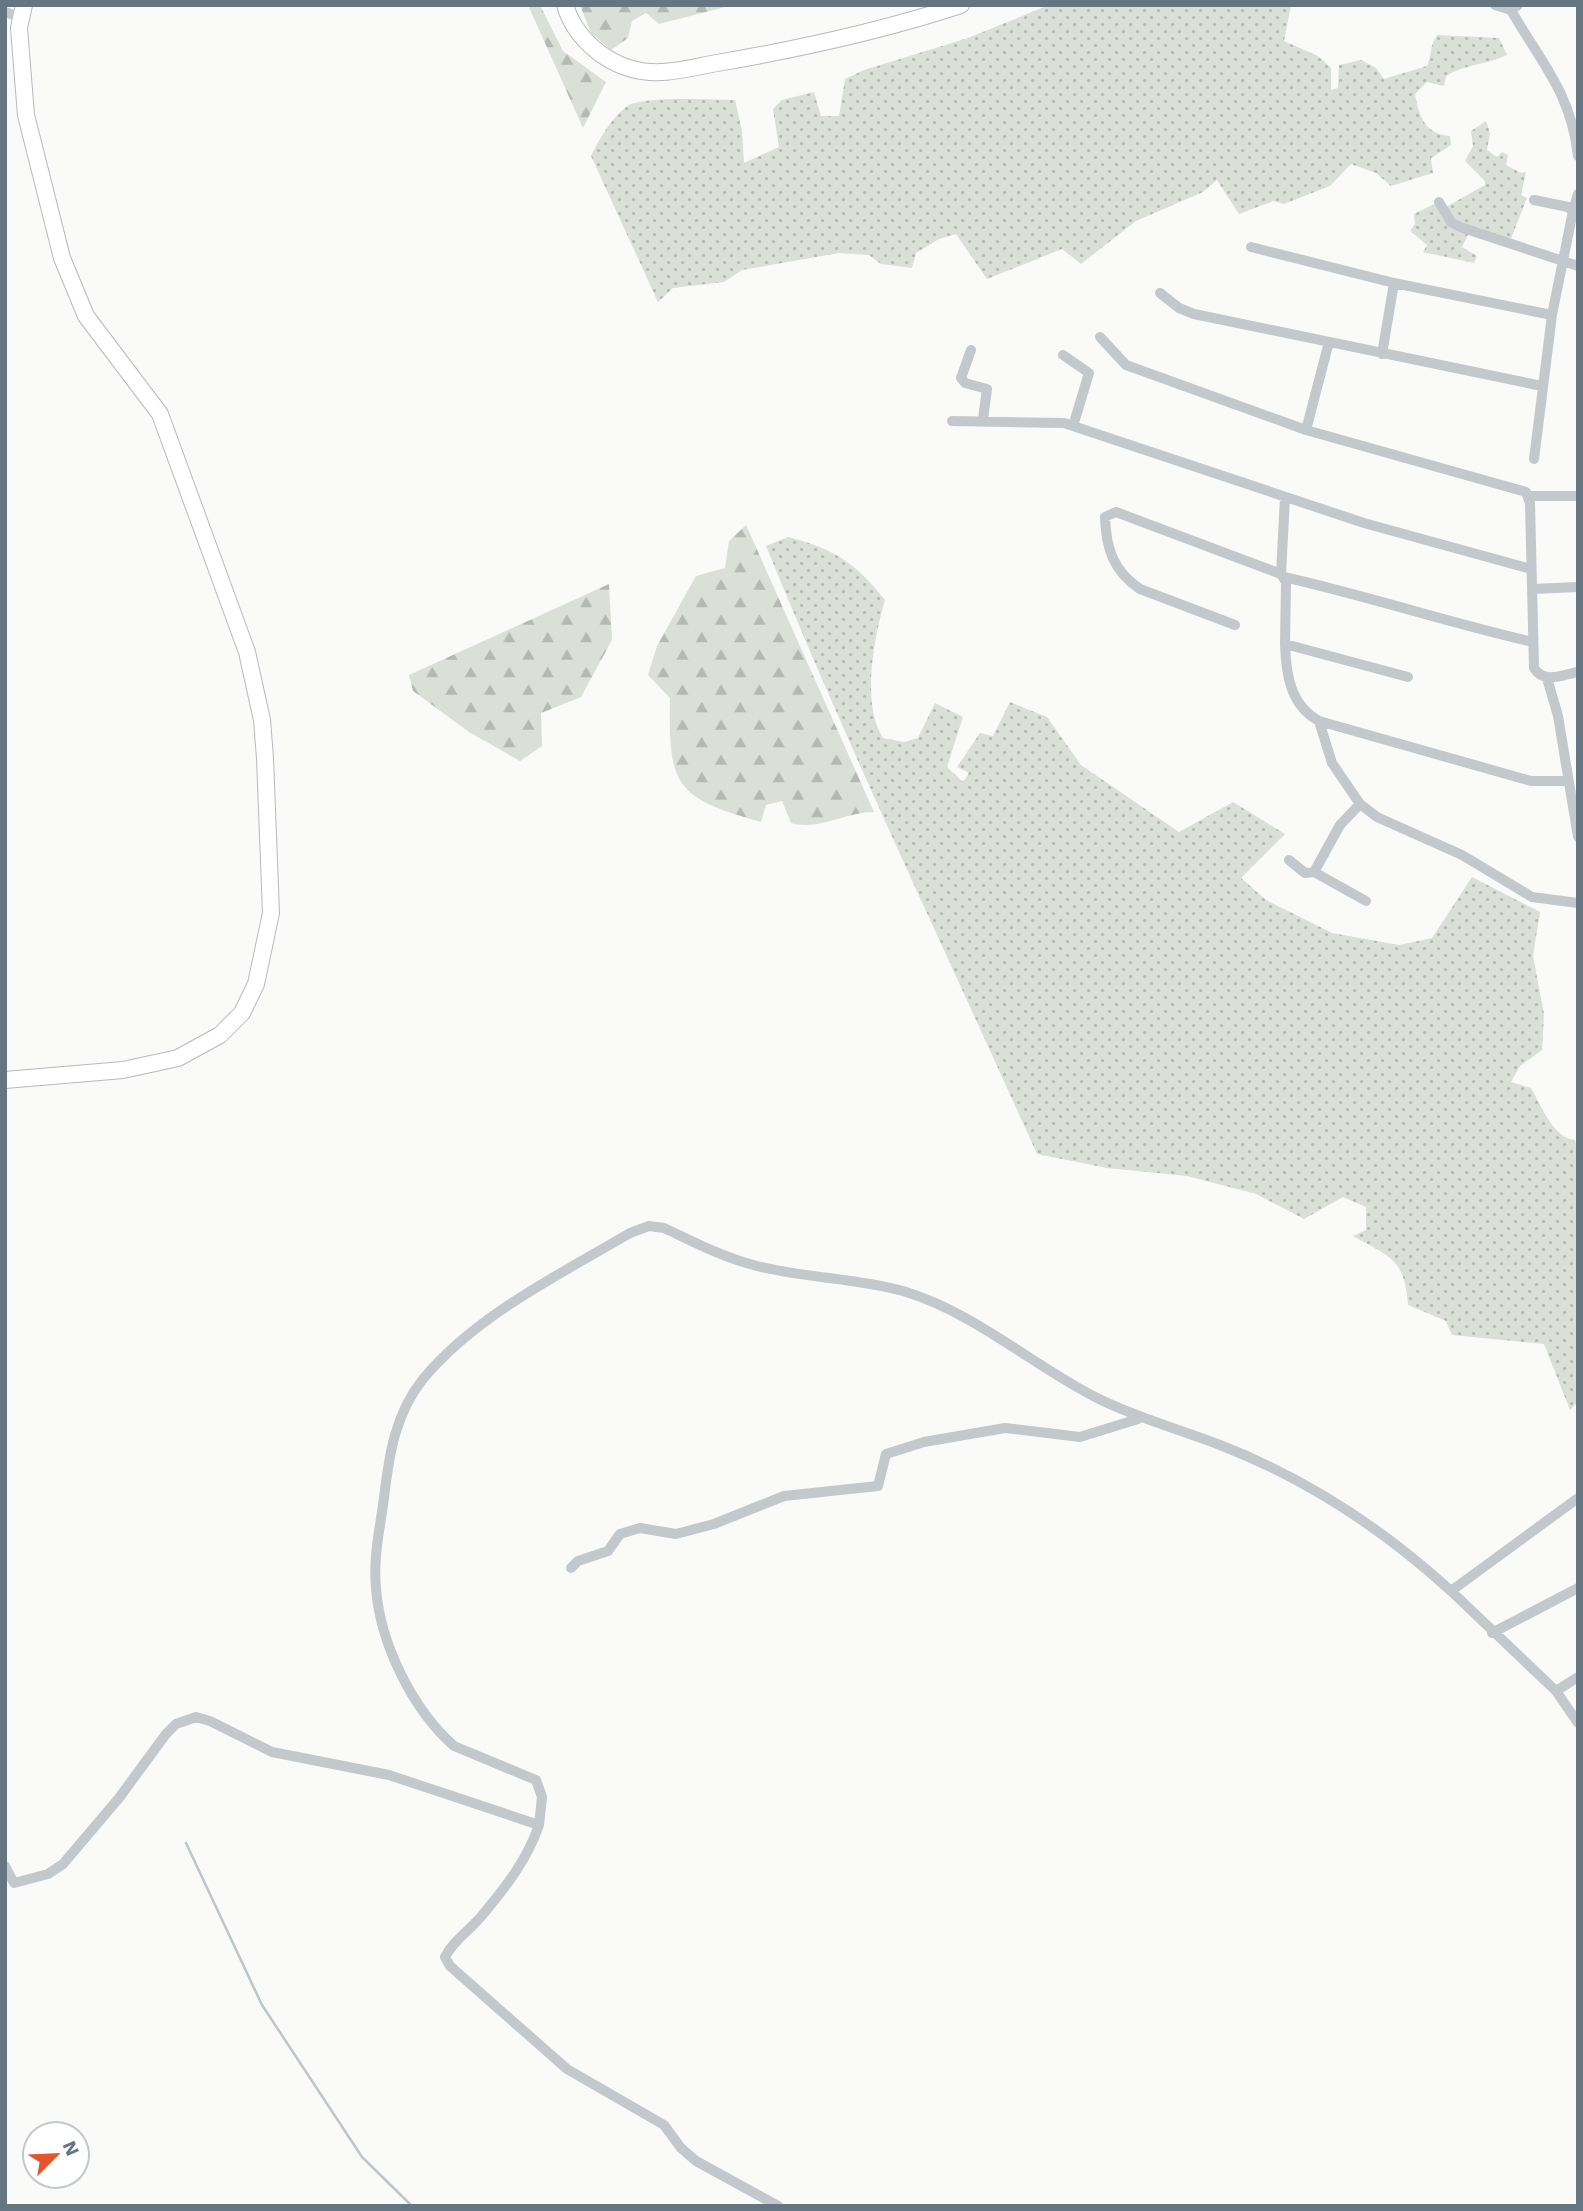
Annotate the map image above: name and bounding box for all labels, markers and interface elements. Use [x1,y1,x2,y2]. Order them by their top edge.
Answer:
north arrow [21,2120,91,2190]
text: N [58,2137,84,2159]

